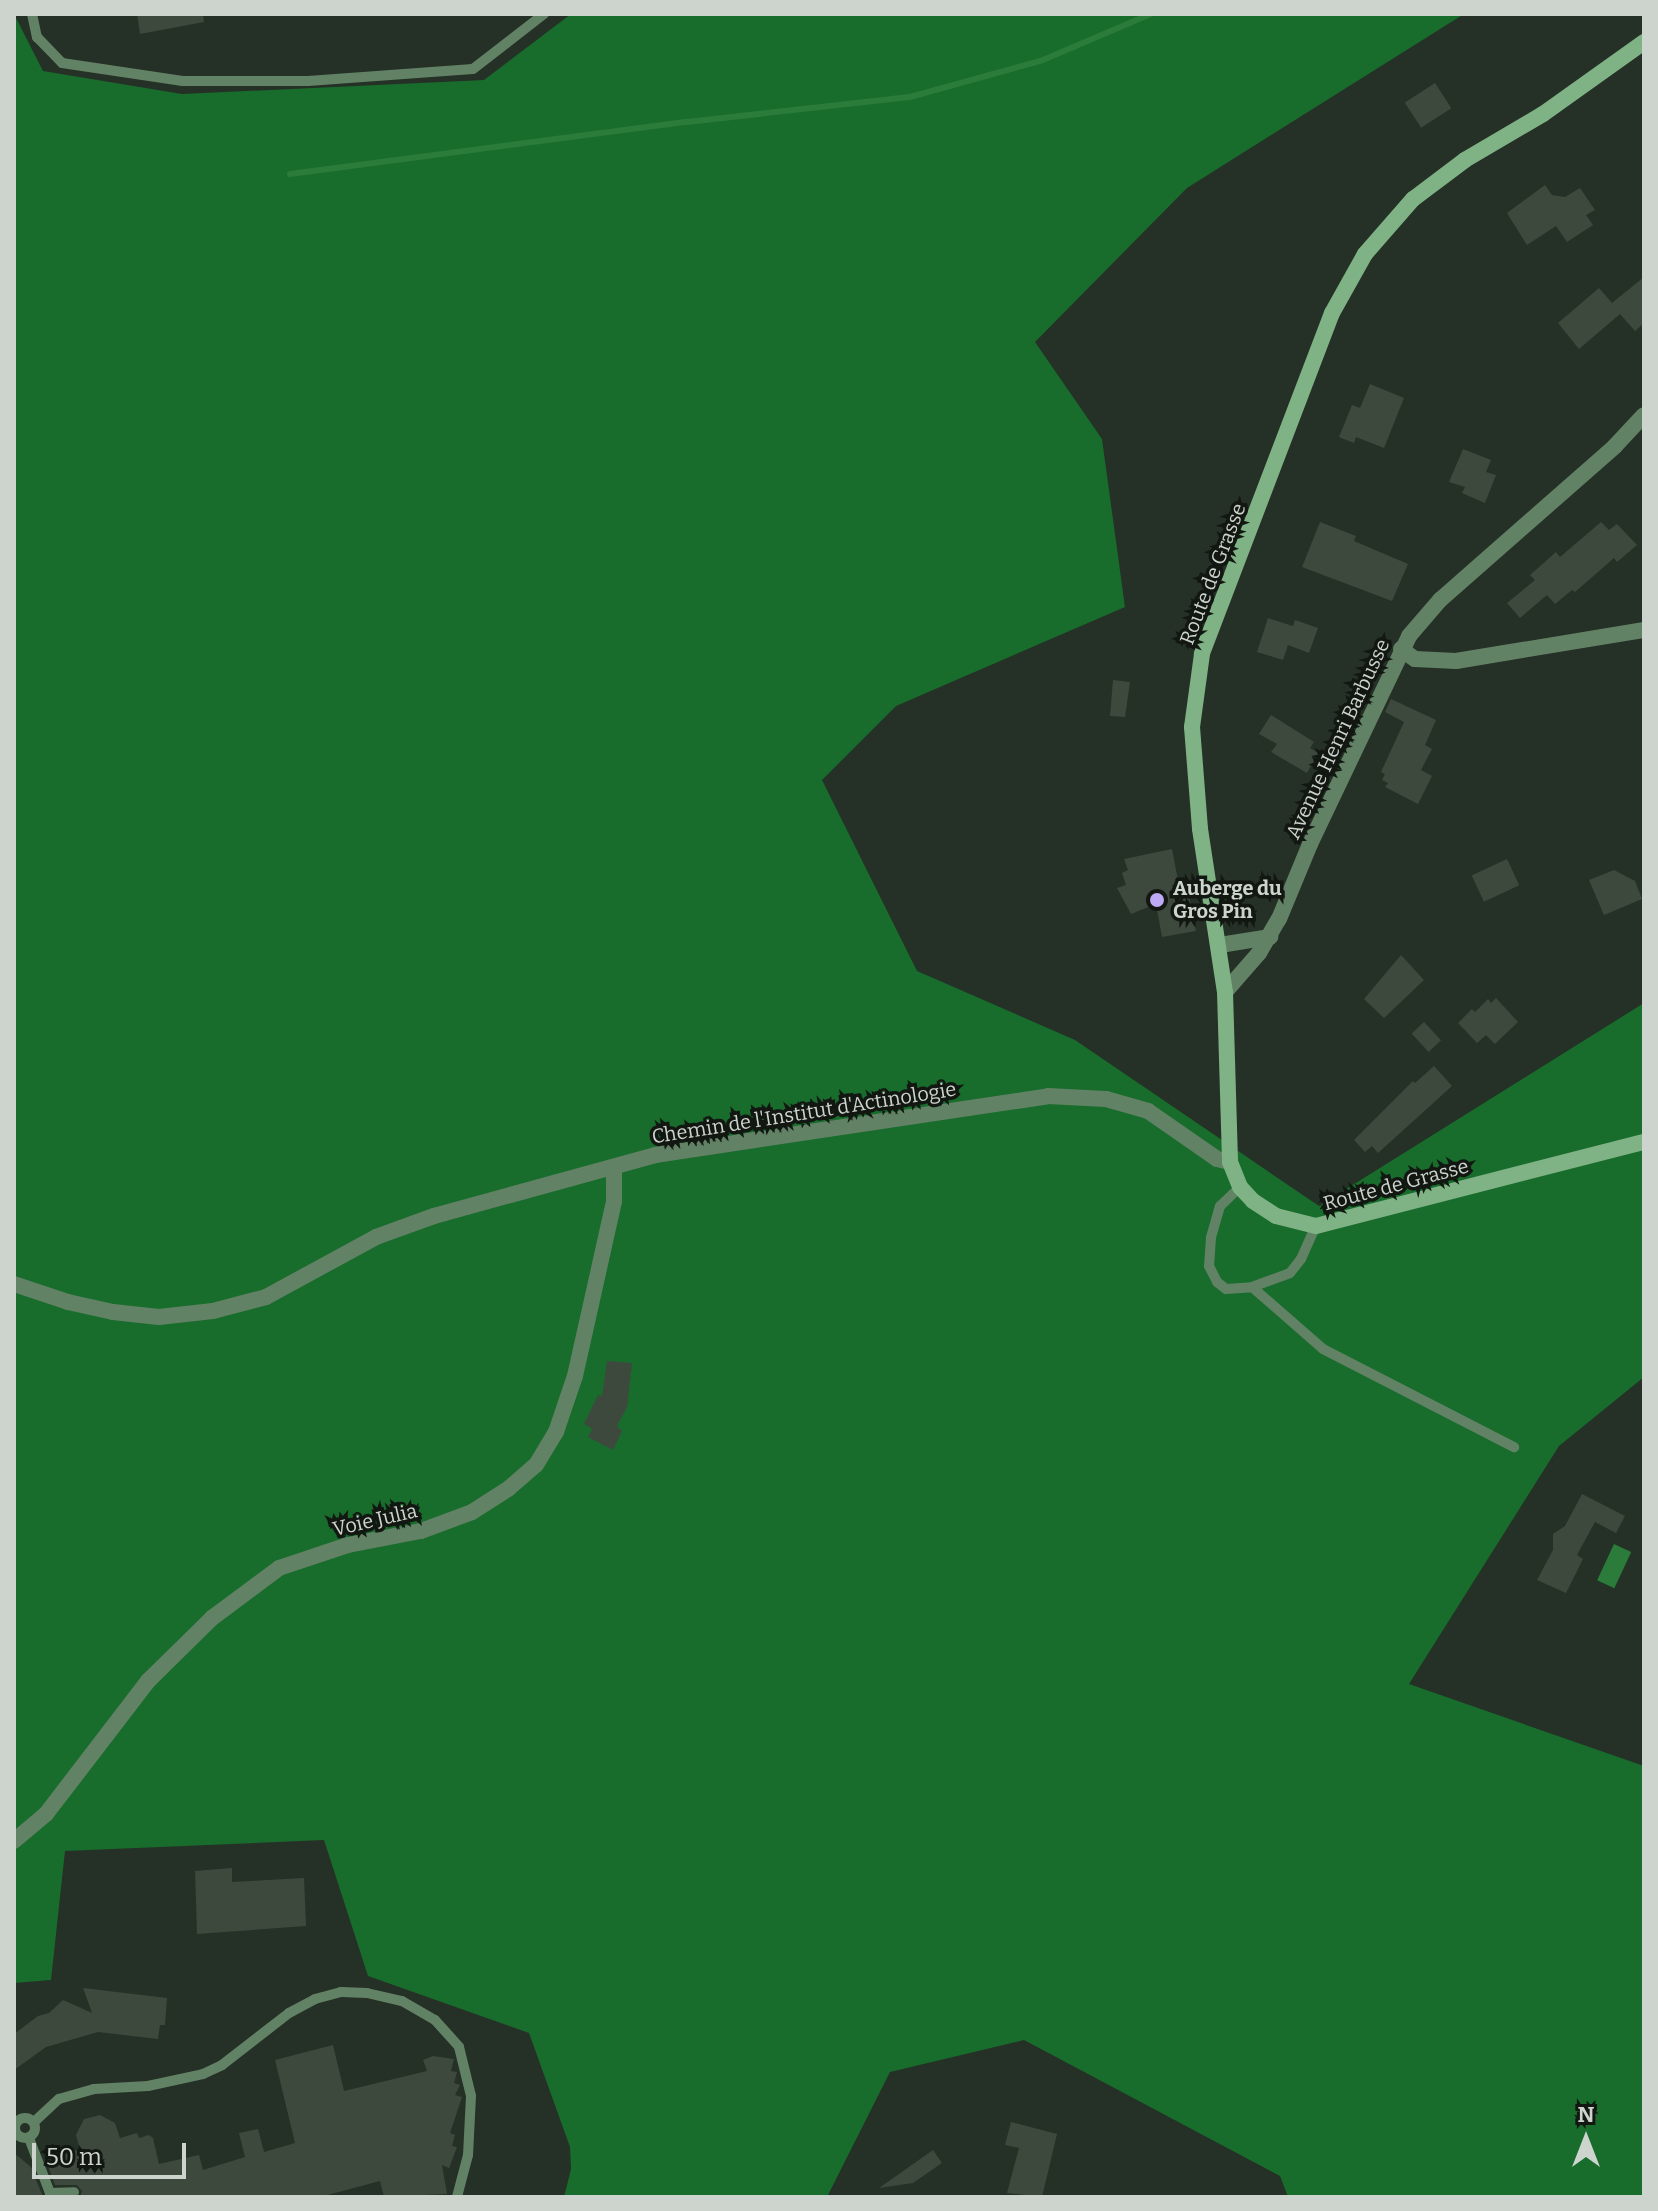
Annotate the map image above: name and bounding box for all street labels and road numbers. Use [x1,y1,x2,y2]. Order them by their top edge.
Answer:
street label: Route de Grasse [1175,500,1251,648]
street label: Avenue Henri Barbusse [1281,635,1395,843]
street label: Chemin de l'Institut d'Actinologie [650,1077,958,1149]
street label: Route de Grasse [1321,1154,1471,1216]
street label: Voie Julia [330,1499,420,1541]

